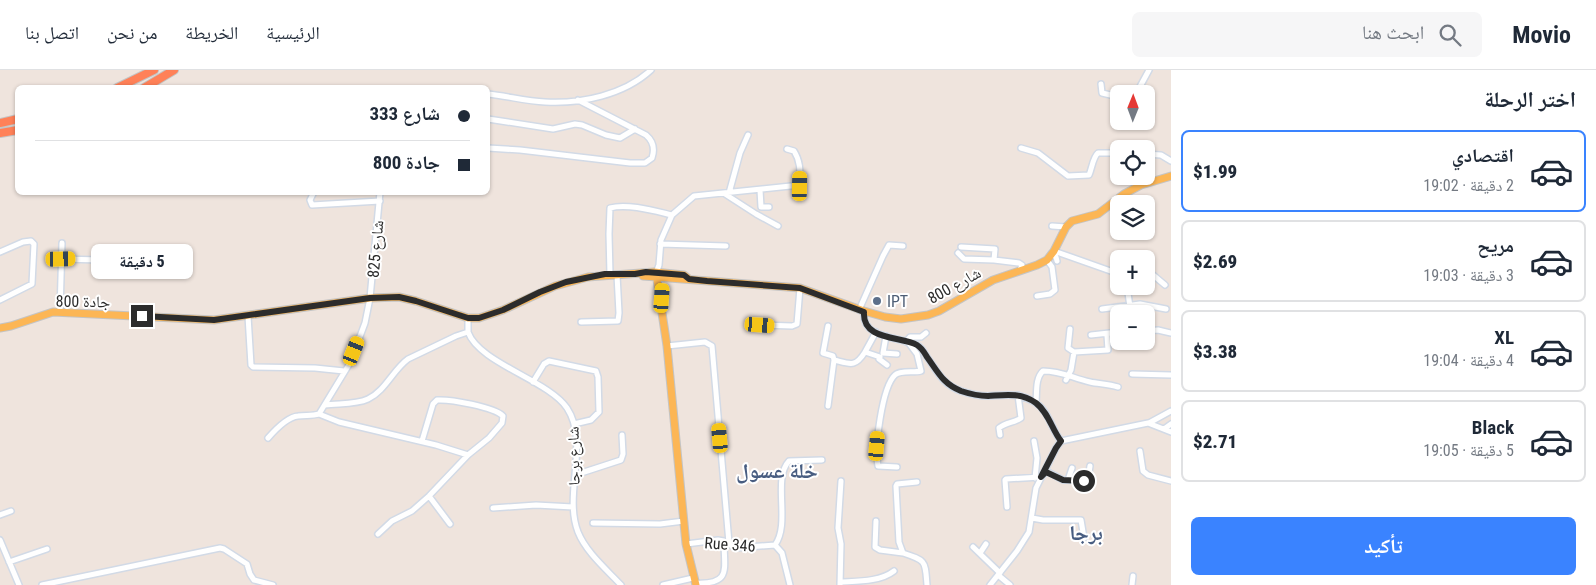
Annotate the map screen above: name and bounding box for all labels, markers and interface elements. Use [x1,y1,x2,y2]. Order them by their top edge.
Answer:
search box [1132,12,1482,57]
text: ابحث هنا [1362,21,1424,44]
icon: search [1436,21,1464,49]
text: Movio [1512,21,1571,49]
text: اتصل بنا [25,22,79,43]
text: من نحن [107,22,157,43]
text: الخريطة [185,22,238,43]
text: الرئيسية [266,22,320,43]
north arrow [1110,85,1155,130]
map controls [1110,85,1155,350]
text: اختر الرحلة [1484,87,1576,112]
text: شارع 333 [369,102,440,125]
button: locate [1110,140,1155,185]
text: اقتصادي [1452,144,1514,167]
icon: car [1529,149,1574,194]
text: جادة 800 [373,151,440,174]
text: $1.99 [1193,160,1237,183]
car [792,171,807,201]
text: 2 دقيقة · 19:02 [1423,176,1514,195]
button: layers [1110,195,1155,240]
street label: شارع 825 [364,219,388,279]
text: مريح [1477,234,1514,257]
icon: car [1529,239,1574,284]
callout: 5 دقيقة [91,244,193,278]
button: + [1110,250,1155,295]
text: $2.69 [1193,250,1237,273]
car [45,251,76,267]
text: 5 دقيقة [119,252,165,271]
street label: شارع 800 [924,263,985,309]
text: 3 دقيقة · 19:03 [1423,266,1514,285]
car [653,283,670,313]
street label: جادة 800 [55,292,111,311]
place label: IPT [887,292,908,311]
marker: IPT [871,295,883,307]
route end [131,305,153,327]
button: − [1110,305,1155,350]
car [744,316,775,334]
text: XL [1494,326,1514,349]
icon: car [1529,329,1574,374]
car [341,334,366,368]
text: $3.38 [1193,340,1237,363]
text: 4 دقيقة · 19:04 [1423,351,1514,370]
text: Black [1472,416,1514,439]
icon: car [1529,419,1574,464]
car [711,422,728,454]
street label: شارع برجا [563,426,585,486]
car [868,430,885,462]
text: $2.71 [1193,430,1237,453]
text: 5 دقيقة · 19:05 [1423,441,1514,460]
district label: خلة عسول [736,459,818,484]
route start [1073,470,1095,492]
button: تأكيد [1191,517,1576,575]
district label: برجا [1069,521,1103,545]
street label: Rue 346 [704,533,756,556]

